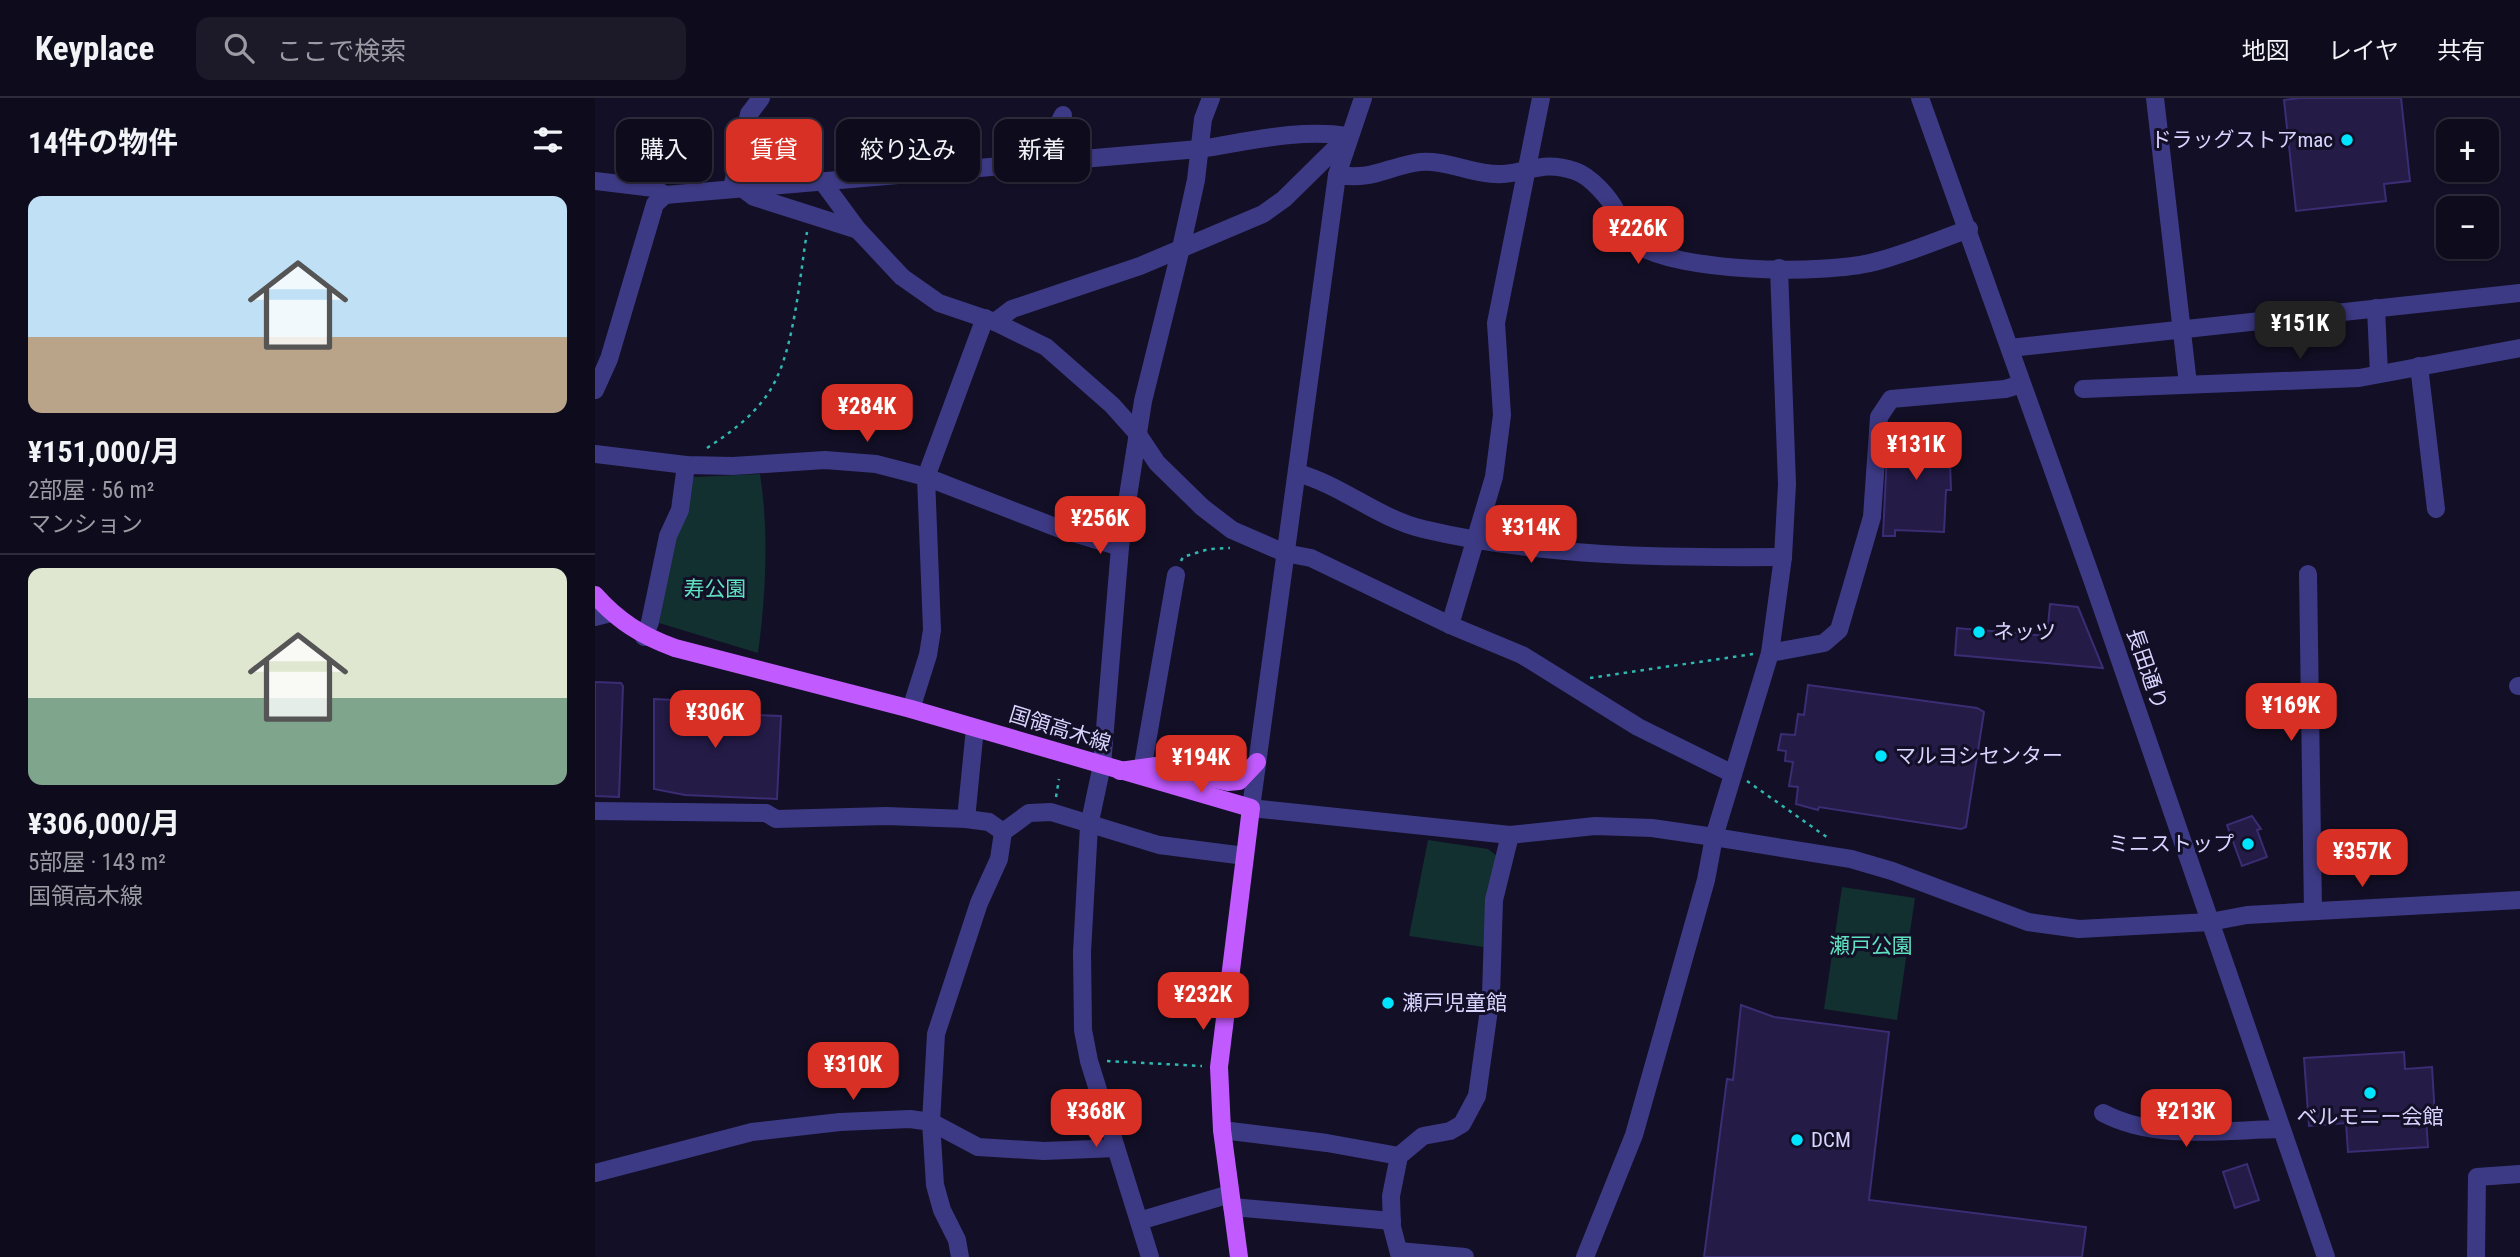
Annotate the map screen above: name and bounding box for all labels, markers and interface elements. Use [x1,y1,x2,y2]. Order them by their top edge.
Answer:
search box [196,17,686,80]
text: Keyplace [35,29,154,68]
icon: search [220,29,258,67]
text: ここで検索 [276,36,406,66]
text: 地図 [2242,37,2290,65]
text: レイヤ [2328,37,2399,65]
text: 共有 [2437,37,2485,65]
chip: 購入 [616,119,712,182]
chip: 賃貸 [726,119,822,182]
chip: 絞り込み [836,119,980,182]
chip: 新着 [994,119,1090,182]
map controls [2436,119,2499,259]
button: + [2436,119,2499,182]
icon: filters [529,121,567,159]
text: 14件の物件 [28,125,178,160]
place label: ドラッグストアmac [2150,128,2333,152]
marker: ドラッグストアmac [2339,132,2355,148]
button: − [2436,196,2499,259]
pin: ¥226K [1589,206,1687,266]
text: ¥226K [1609,215,1667,242]
icon: home [235,242,361,368]
pin: ¥151K [2251,302,2349,361]
text: ¥151K [2271,310,2329,337]
pin: ¥284K [818,384,916,444]
text: ¥284K [838,393,896,420]
pin: ¥131K [1867,422,1965,482]
text: ¥131K [1887,431,1945,458]
text: ¥151,000/月 [28,434,181,469]
text: 2部屋 · 56 m² [28,477,154,504]
pin: ¥256K [1051,496,1149,556]
text: ¥256K [1071,505,1129,532]
pin: ¥314K [1482,505,1580,565]
text: マンション [28,511,143,538]
text: ¥314K [1502,514,1560,541]
park label: 寿公園 [684,577,747,601]
icon: home [235,614,361,740]
place label: ネッツ [1993,620,2056,644]
marker: ネッツ [1971,624,1987,640]
street label: 長田通り [2122,625,2172,713]
pin: ¥169K [2242,684,2340,743]
pin: ¥306K [666,690,764,750]
text: ¥169K [2262,692,2320,719]
text: ¥306K [686,699,744,726]
street label: 国領高木線 [1006,702,1114,756]
pin: ¥194K [1152,736,1250,795]
text: ¥194K [1172,744,1230,771]
place label: マルヨシセンター [1895,744,2063,768]
marker: マルヨシセンター [1873,748,1889,764]
text: ¥306,000/月 [28,806,181,841]
pin: ¥357K [2313,830,2411,889]
place label: ミニストップ [2108,832,2234,856]
marker: ミニストップ [2240,836,2256,852]
text: ¥357K [2333,838,2391,865]
text: 5部屋 · 143 m² [28,849,166,876]
text: 国領高木線 [28,883,143,910]
park label: 瀬戸公園 [1829,934,1913,958]
pin: ¥232K [1154,972,1252,1032]
text: ¥232K [1174,981,1232,1008]
place label: 瀬戸児童館 [1402,991,1507,1015]
marker: 瀬戸児童館 [1380,995,1396,1011]
pin: ¥310K [804,1042,902,1102]
text: ¥310K [824,1051,882,1078]
marker: ベルモニー会館 [2362,1085,2378,1101]
pin: ¥368K [1047,1090,1145,1149]
pin: ¥213K [2137,1090,2235,1149]
text: ¥368K [1067,1098,1125,1125]
text: ¥213K [2157,1098,2215,1125]
place label: ベルモニー会館 [2297,1105,2444,1129]
place label: DCM [1811,1128,1851,1152]
marker: DCM [1789,1132,1805,1148]

